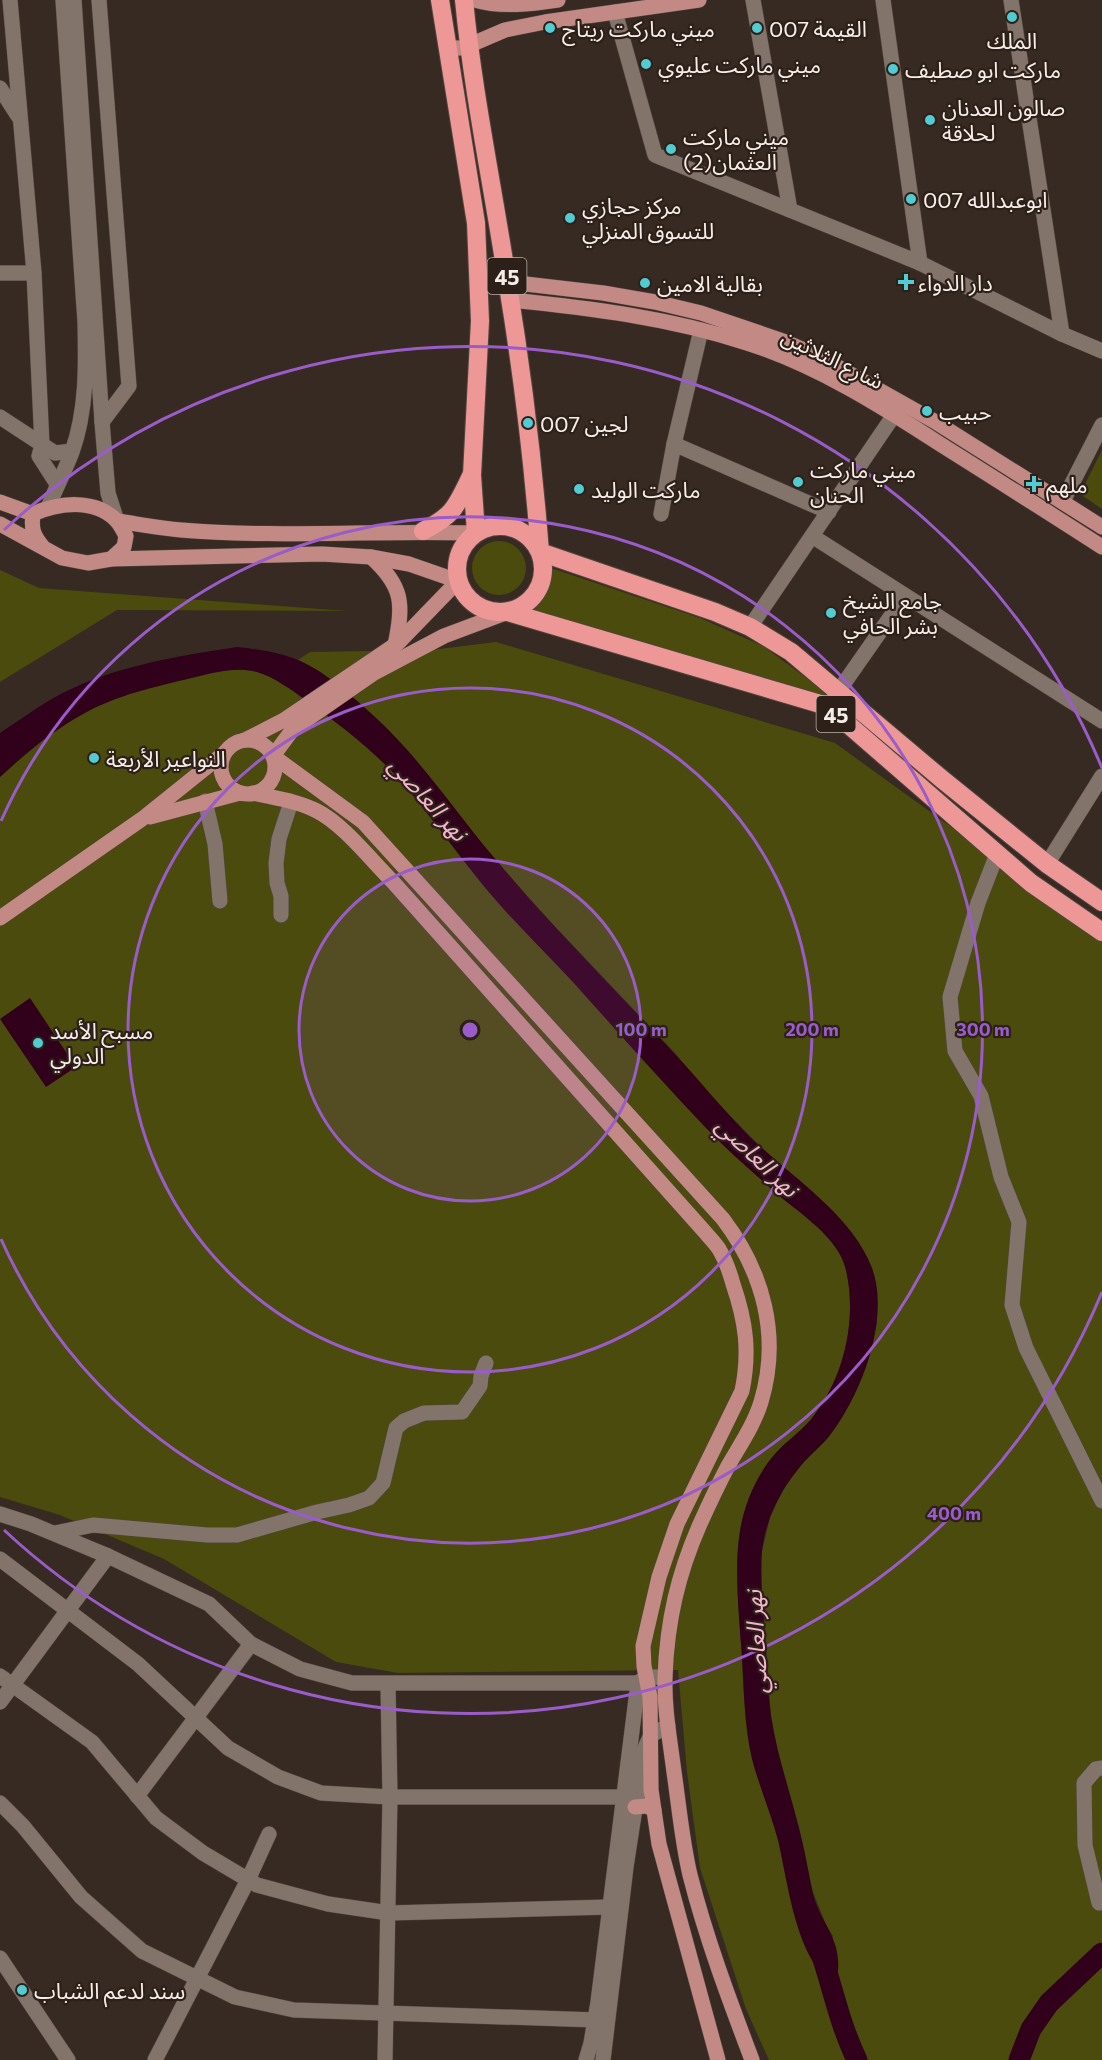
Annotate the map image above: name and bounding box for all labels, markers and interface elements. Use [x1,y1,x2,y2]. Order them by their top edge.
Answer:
marker: الملك [1005,10,1019,24]
place label: ميني ماركت ريتاج [562,15,715,46]
place label: القيمة 007 [769,15,867,42]
marker: ميني ماركت ريتاج [543,21,557,35]
marker: القيمة 007 [750,21,764,35]
place label: الملك [987,27,1037,54]
place label: ميني ماركت عليوي [658,51,821,82]
place label: ماركت ابو صطيف [905,56,1061,84]
marker: ميني ماركت عليوي [639,57,653,71]
marker: ماركت ابو صطيف [886,62,900,76]
place label: صالون العدنان لحلاقة [942,94,1065,146]
marker: صالون العدنان لحلاقة [923,113,937,127]
place label: ميني ماركت العثمان(2) [683,123,789,175]
marker: ميني ماركت العثمان(2) [664,142,678,156]
place label: ابوعبدالله 007 [923,186,1048,213]
place label: مركز حجازي للتسوق المنزلي [582,192,714,248]
marker: ابوعبدالله 007 [904,192,918,206]
marker: مركز حجازي للتسوق المنزلي [563,211,577,225]
road number: 45 [488,258,526,294]
place label: دار الدواء [918,269,993,297]
place label: بقالية الامين [657,270,763,297]
marker: دار الدواء [899,275,913,289]
marker: بقالية الامين [638,276,652,290]
street label: شارع الثلاثين [776,322,888,398]
place label: حبيب [939,398,992,425]
marker: حبيب [920,404,934,418]
place label: لجين 007 [540,410,628,437]
marker: لجين 007 [521,416,535,430]
place label: ميني ماركت الحنان [810,456,916,508]
place label: ملهم [1046,471,1088,502]
marker: ميني ماركت الحنان [791,475,805,489]
place label: ماركت الوليد [591,476,700,504]
marker: ملهم [1027,477,1041,491]
marker: ماركت الوليد [572,482,586,496]
place label: جامع الشيخ بشر الحافي [843,587,942,643]
marker: جامع الشيخ بشر الحافي [824,606,838,620]
road number: 45 [816,696,856,732]
place label: النواعير الأربعة [106,745,226,773]
water label: نهر العاصي [379,750,476,851]
marker: النواعير الأربعة [87,751,101,765]
place label: مسبح الأسد الدولي [50,1017,153,1073]
text: 100 m [615,1018,667,1040]
text: 200 m [785,1018,839,1040]
text: 300 m [956,1018,1010,1040]
centre of rings [460,1020,480,1040]
marker: مسبح الأسد الدولي [31,1036,45,1050]
water label: نهر العاصي [707,1110,807,1208]
text: 400 m [927,1502,981,1524]
water label: نهر العاصي [738,1587,778,1694]
place label: سند لدعم الشباب [34,1977,185,2008]
marker: سند لدعم الشباب [15,1983,29,1997]

